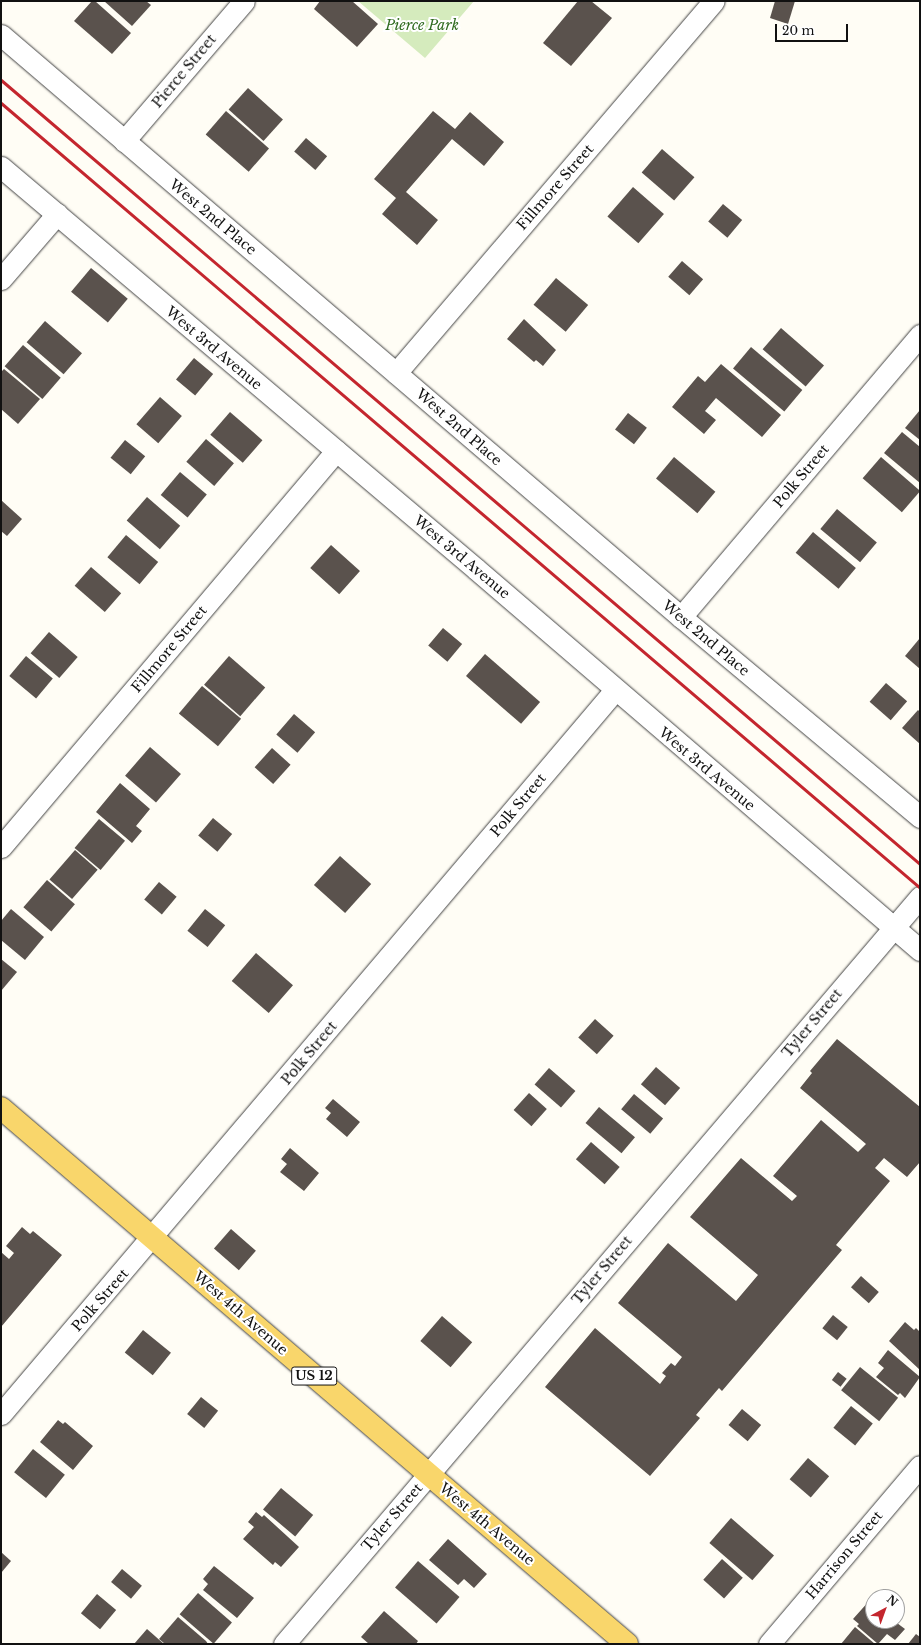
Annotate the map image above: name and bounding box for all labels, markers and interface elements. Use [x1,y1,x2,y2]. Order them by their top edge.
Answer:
scale bar [777,16,850,42]
park label: Pierce Park [385,17,459,33]
text: 20 m [782,23,814,38]
street label: Pierce Street [148,31,220,111]
street label: Fillmore Street [513,141,597,233]
street label: West 2nd Place [166,176,260,258]
street label: West 3rd Avenue [162,303,266,393]
street label: West 2nd Place [413,385,505,469]
street label: Polk Street [770,441,832,511]
street label: West 3rd Avenue [410,512,514,602]
street label: West 2nd Place [659,597,753,679]
street label: Fillmore Street [128,602,210,696]
street label: West 3rd Avenue [655,724,759,814]
street label: Polk Street [487,770,549,840]
street label: Tyler Street [778,985,846,1061]
street label: Polk Street [278,1018,340,1088]
street label: Tyler Street [568,1232,636,1308]
street label: Polk Street [68,1265,132,1335]
street label: West 4th Avenue [190,1267,292,1359]
road number: US 12 [291,1365,337,1387]
street label: West 4th Avenue [436,1479,538,1569]
street label: Tyler Street [358,1480,426,1554]
street label: Harrison Street [802,1507,886,1603]
north arrow [865,1589,905,1629]
text: N [884,1592,901,1609]

